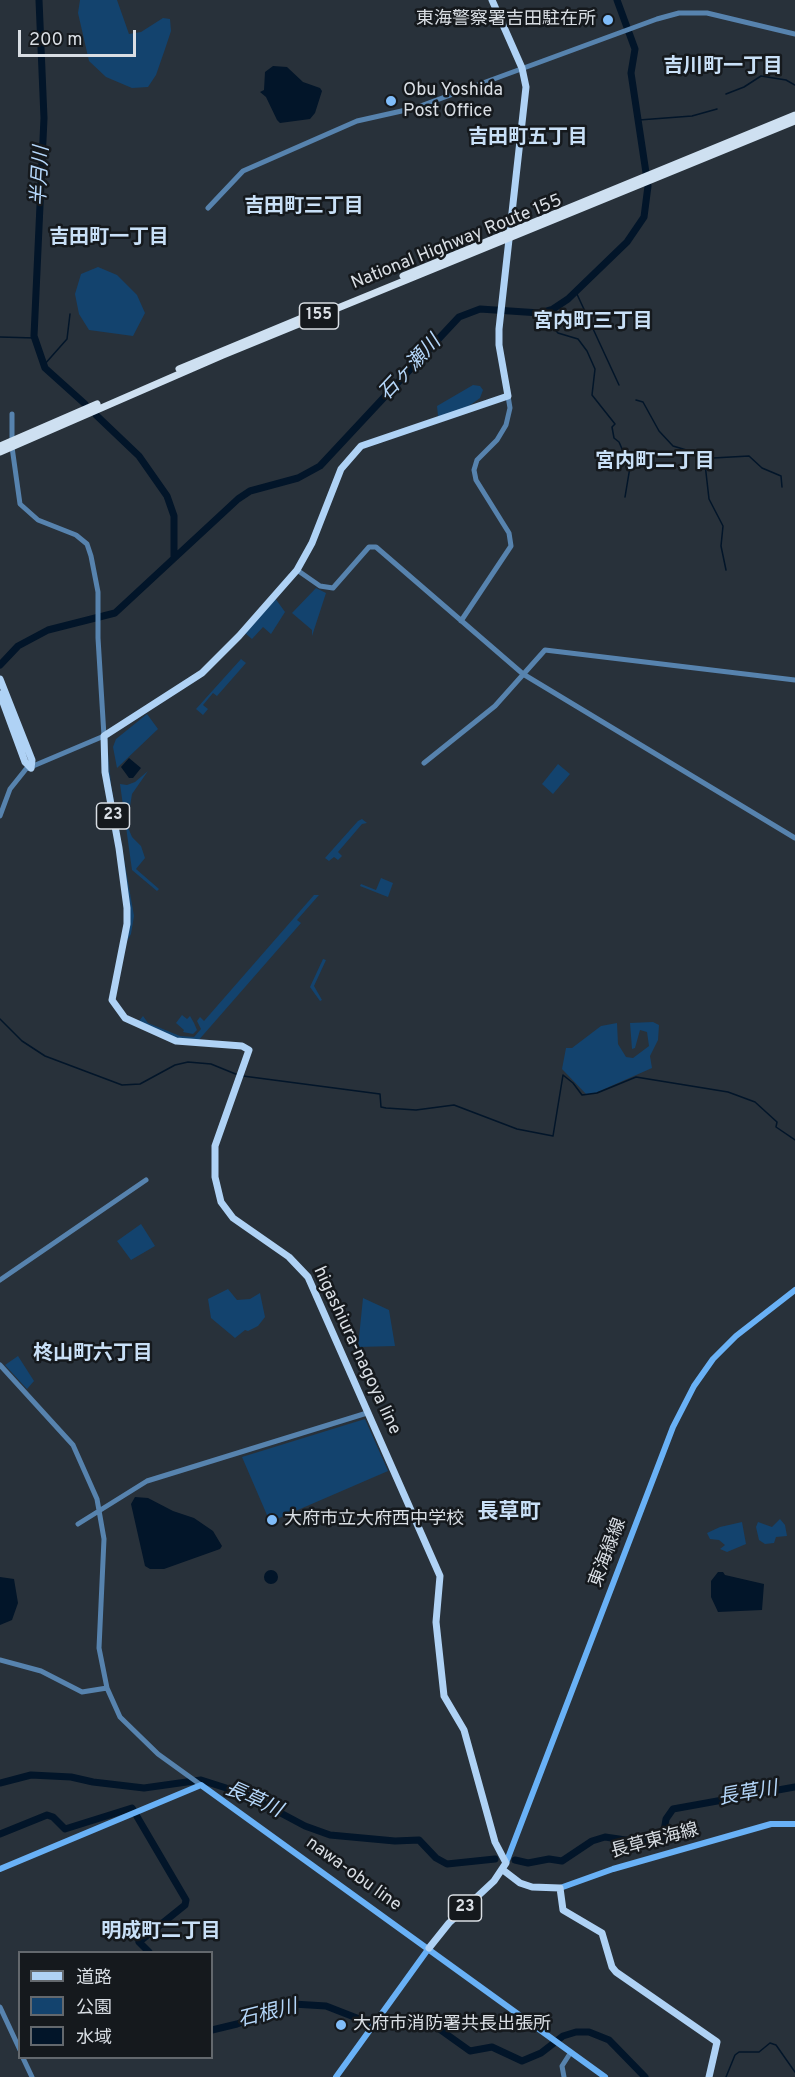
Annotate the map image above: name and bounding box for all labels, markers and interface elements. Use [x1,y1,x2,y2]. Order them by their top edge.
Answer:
place label: 東海警察署吉田駐在所 [416,9,596,31]
marker: 東海警察署吉田駐在所 [601,13,615,27]
scale bar [21,18,140,56]
text: 200 m [29,29,82,52]
district label: 吉川町一丁目 [663,56,783,80]
place label: Obu Yoshida Post Office [403,80,503,122]
marker: Obu Yoshida Post Office [384,94,398,108]
district label: 吉田町五丁目 [468,127,588,151]
water label: 半月川 [28,145,56,207]
street label: National Highway Route 155 [348,191,566,295]
district label: 吉田町三丁目 [244,196,364,220]
district label: 吉田町一丁目 [49,227,169,251]
road number: 155 [300,303,338,329]
district label: 宮内町三丁目 [533,311,653,335]
water label: 石ヶ瀬川 [375,332,447,406]
district label: 宮内町二丁目 [595,451,715,475]
road number: 23 [96,803,130,829]
street label: higashiura-nagoya line [307,1263,405,1439]
district label: 柊山町六丁目 [33,1343,153,1367]
district label: 長草町 [478,1501,540,1527]
place label: 大府市立大府西中学校 [284,1509,464,1531]
marker: 大府市立大府西中学校 [265,1513,279,1527]
street label: 東海緑線 [586,1516,632,1590]
water label: 長草川 [221,1778,285,1824]
water label: 長草川 [716,1778,780,1812]
street label: 長草東海線 [609,1820,701,1864]
street label: nawa-obu line [301,1833,405,1917]
road number: 23 [448,1895,482,1921]
district label: 明成町二丁目 [101,1921,221,1945]
legend [18,1951,213,2059]
text: 道路 [76,1967,112,1990]
water label: 石根川 [236,1996,300,2034]
text: 公園 [76,1997,112,2020]
place label: 大府市消防署共長出張所 [353,2014,551,2036]
marker: 大府市消防署共長出張所 [334,2018,348,2032]
text: 水域 [76,2027,112,2050]

